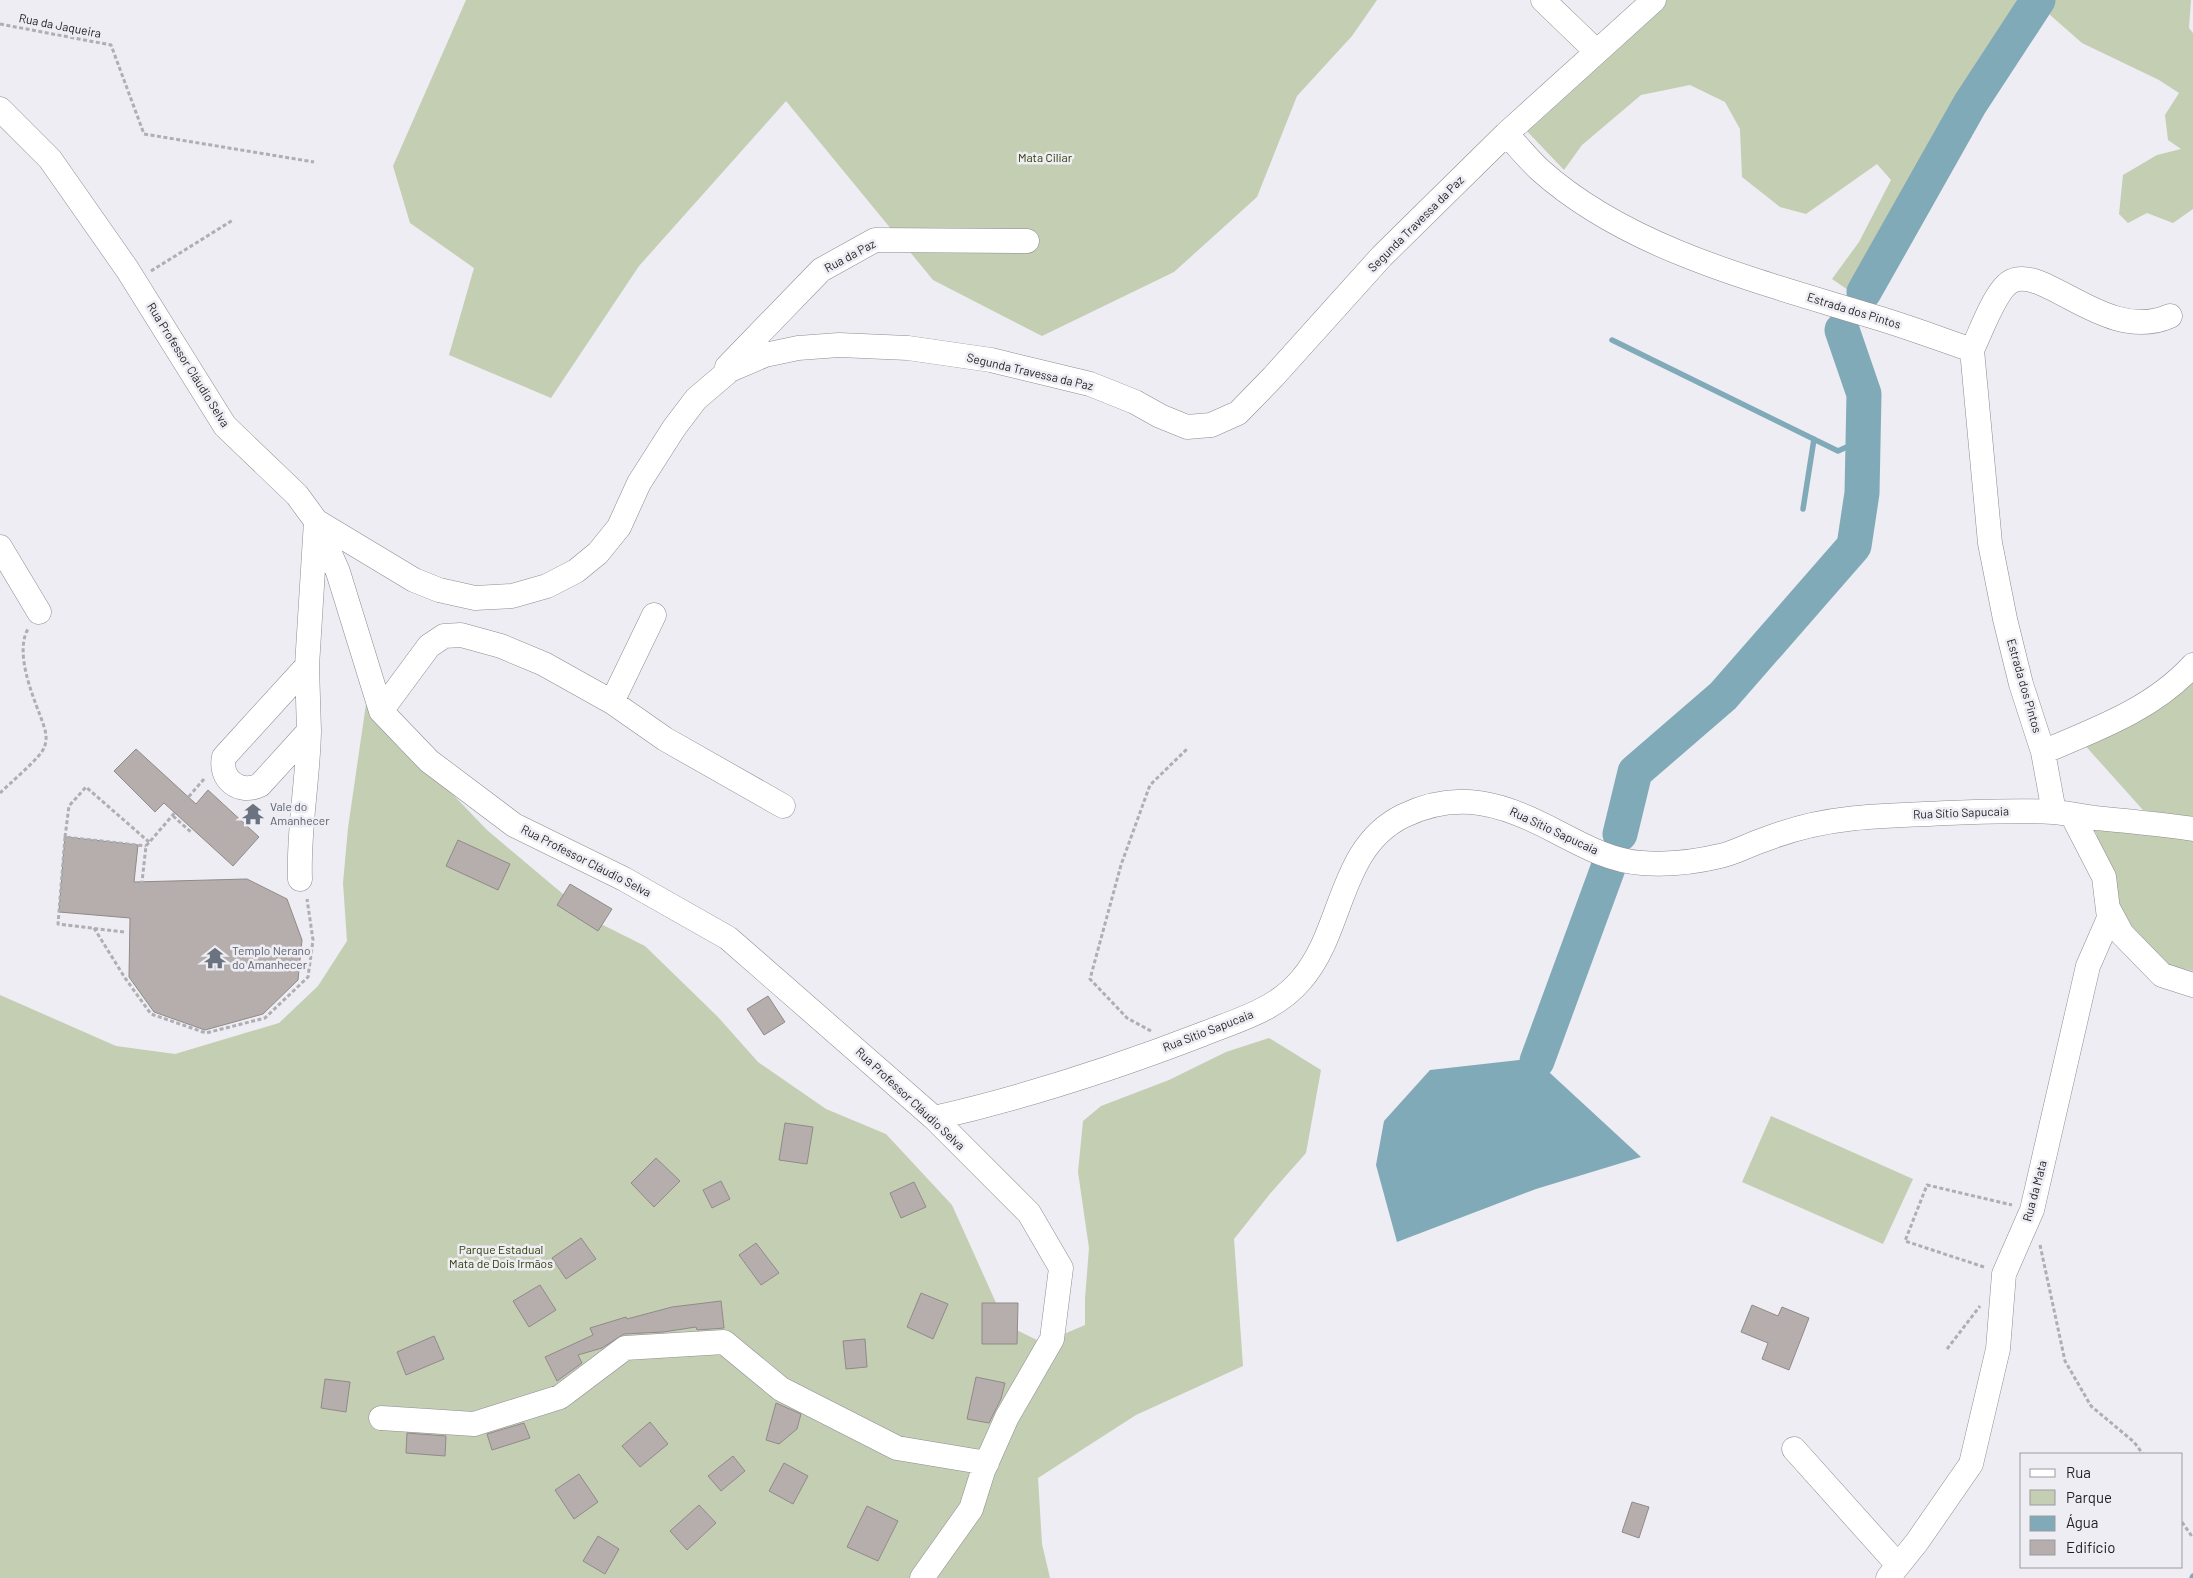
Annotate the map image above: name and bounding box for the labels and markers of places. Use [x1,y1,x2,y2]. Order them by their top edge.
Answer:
place label: Vale do Amanhecer [270,799,330,827]
temple icon: Vale do Amanhecer [240,801,266,827]
place label: Templo Nerano do Amanhecer [232,943,311,971]
temple icon: Templo Nerano do Amanhecer [202,945,228,971]

